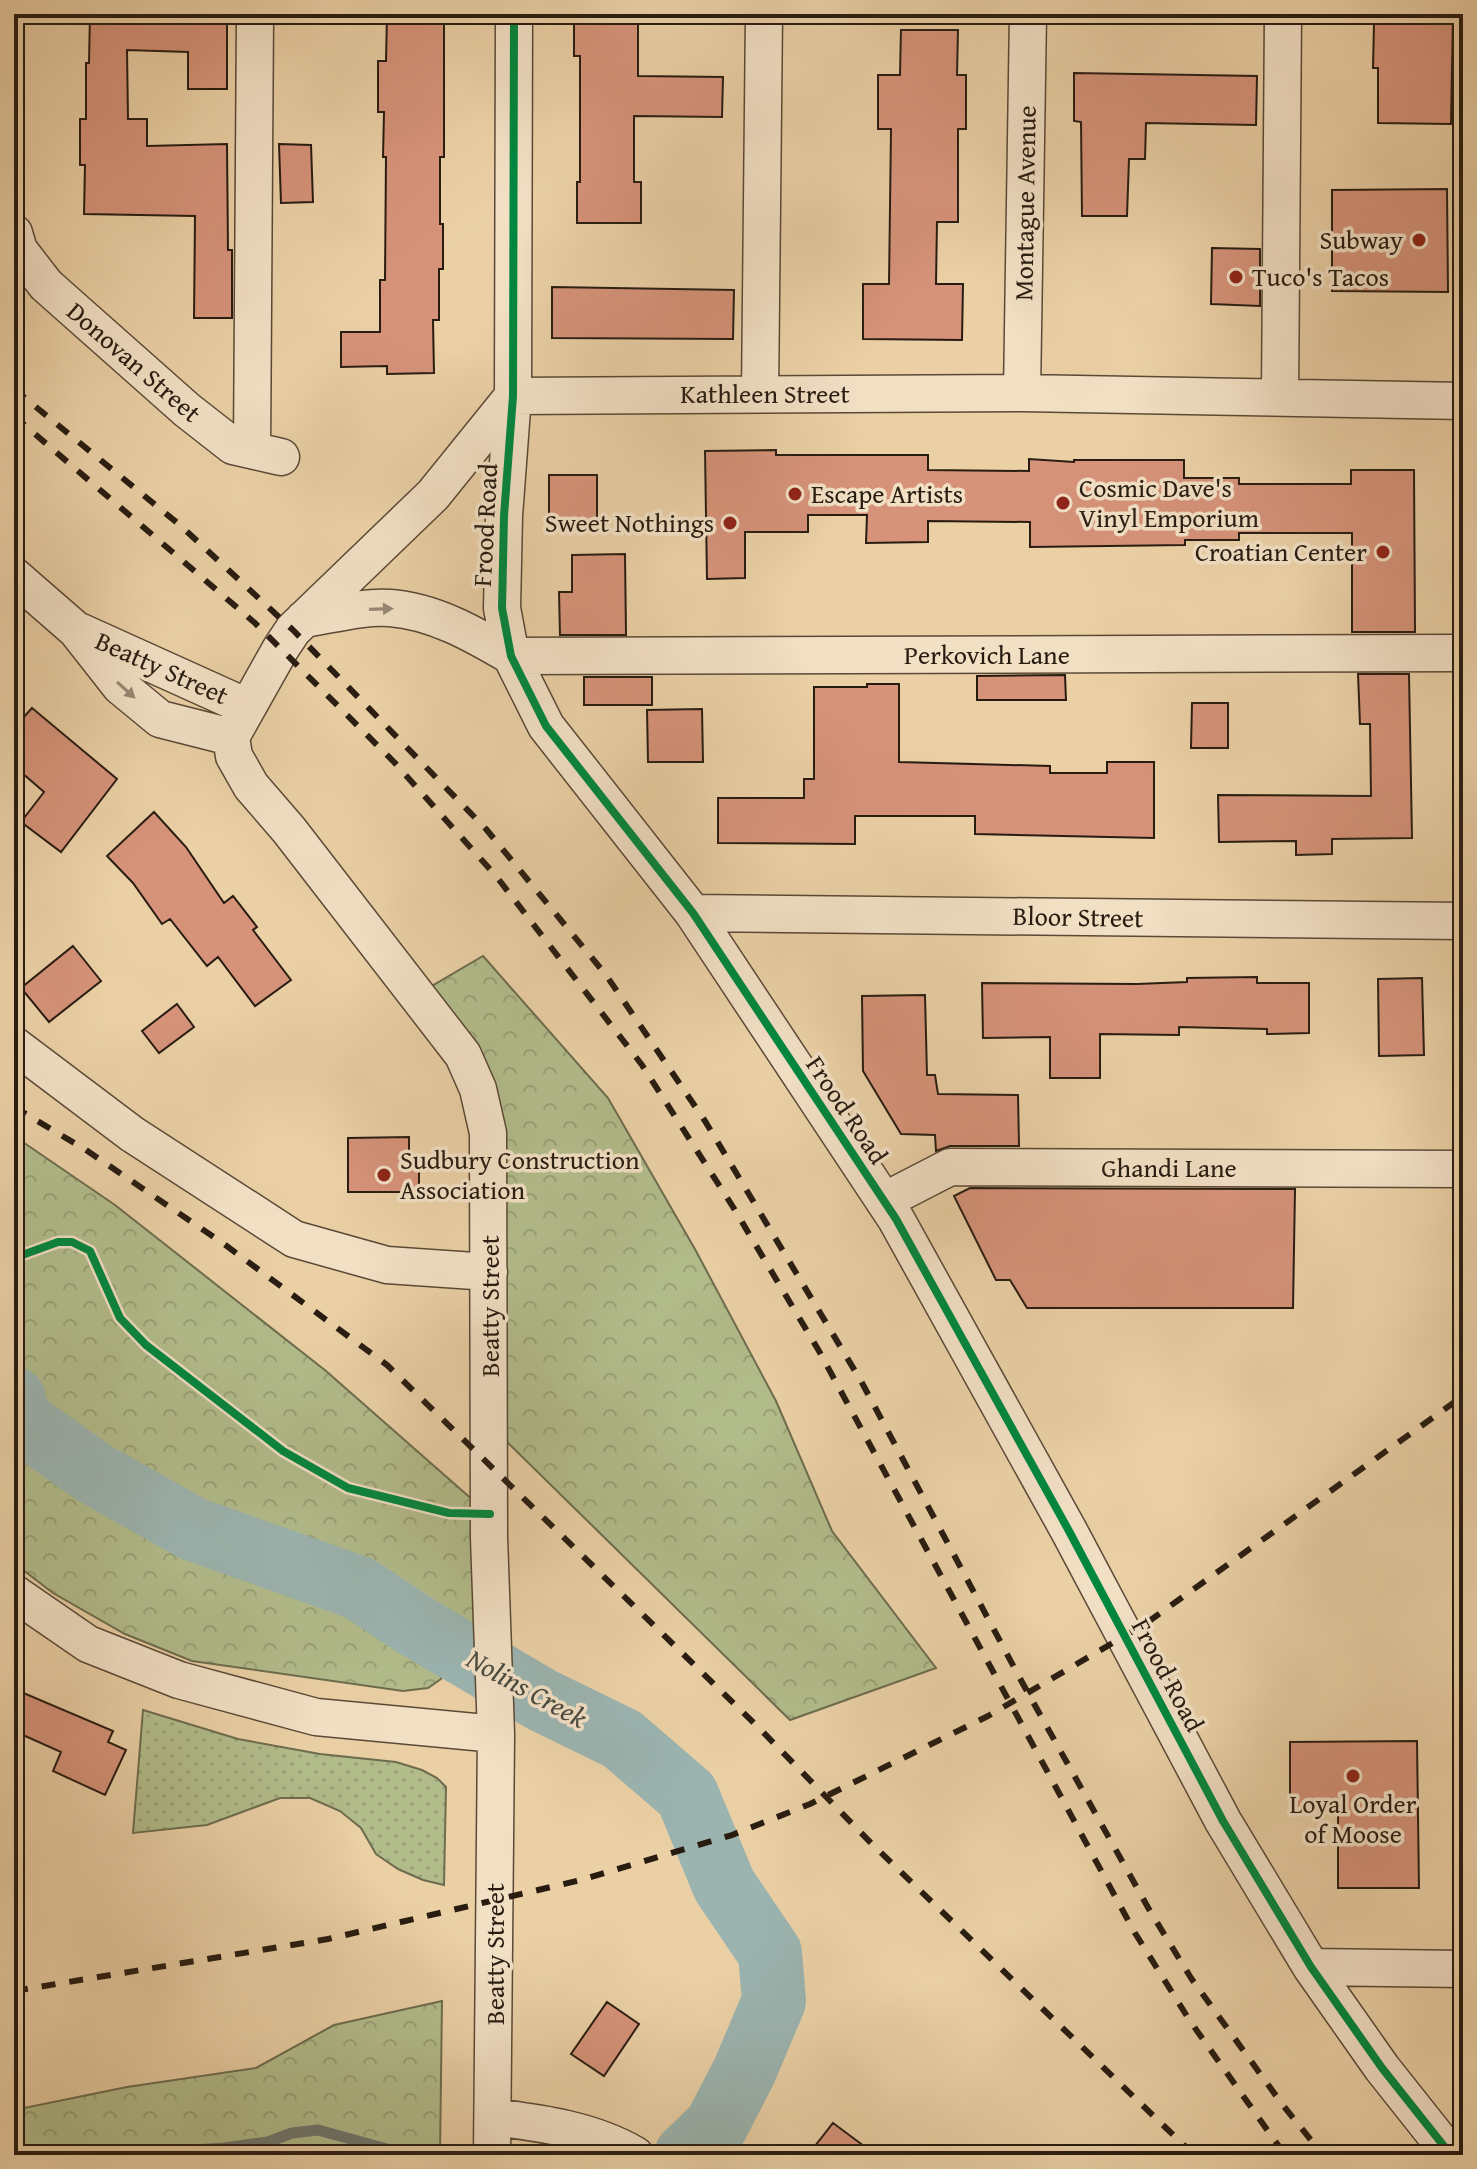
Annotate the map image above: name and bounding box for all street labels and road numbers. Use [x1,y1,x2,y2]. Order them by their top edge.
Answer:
street label: Montague Avenue [1003,105,1046,301]
street label: Donovan Street [58,292,210,431]
street label: Kathleen Street [680,374,850,413]
street label: Frood Road [462,462,507,588]
street label: Beatty Street [89,621,235,714]
street label: Perkovich Lane [904,635,1070,674]
street label: Bloor Street [1012,896,1144,937]
street label: Frood Road [797,1048,898,1172]
street label: Ghandi Lane [1101,1148,1237,1187]
street label: Beatty Street [470,1235,509,1377]
street label: Frood Road [1122,1611,1215,1739]
street label: Beatty Street [475,1883,514,2025]

